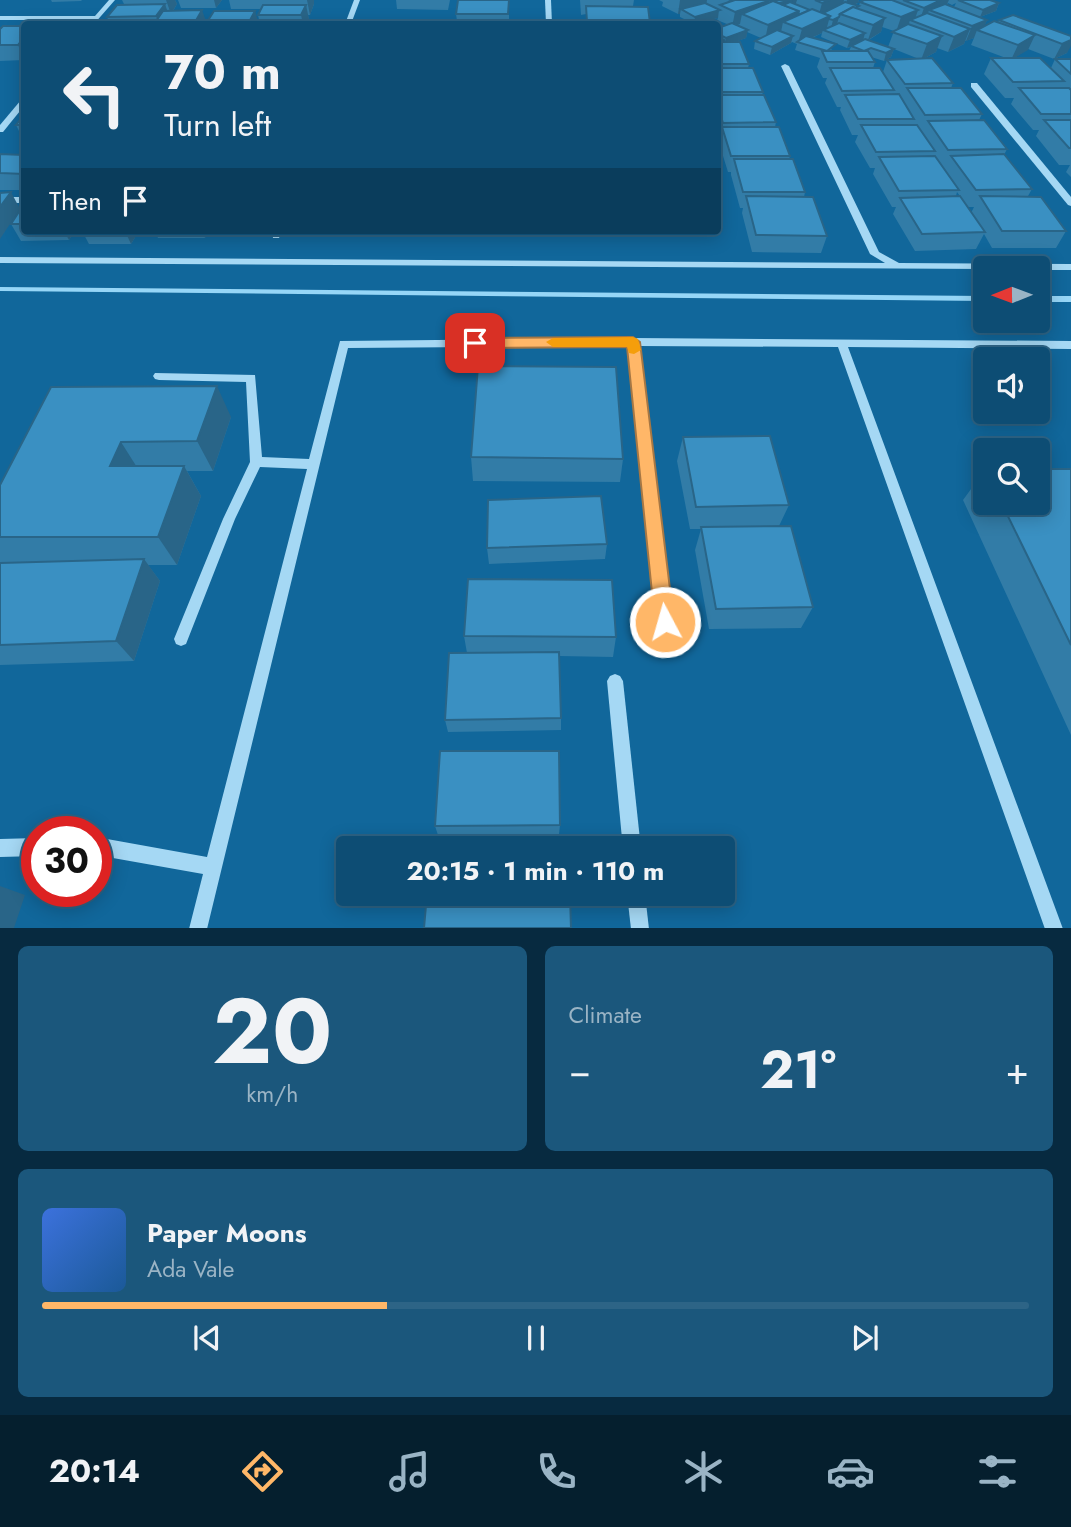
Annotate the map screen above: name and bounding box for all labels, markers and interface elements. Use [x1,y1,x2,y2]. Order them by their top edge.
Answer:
text: 70 m [164,37,281,107]
icon: left [49,49,140,140]
text: Turn left [164,102,271,148]
text: Then [49,182,102,220]
icon: arrive [116,182,154,220]
north arrow [973,256,1050,332]
map controls [973,256,1050,515]
pin [445,313,505,373]
icon: arrive [456,324,494,362]
button: sound [973,347,1050,424]
button: search [973,438,1050,515]
position arrow [628,585,702,659]
speed limit sign: 30 [21,816,112,907]
text: 20:15 · 1 min · 110 m [407,852,664,890]
text: 20 [212,966,332,1097]
text: Climate [569,998,642,1032]
text: 21° [760,1032,836,1108]
text: − [569,1043,591,1098]
text: + [1006,1043,1029,1098]
text: km/h [246,1077,298,1111]
text: Paper Moons [147,1214,307,1252]
text: Ada Vale [147,1252,234,1286]
icon: previous [188,1319,226,1357]
icon: pause [517,1319,555,1357]
icon: next [846,1319,884,1357]
icon: directions [238,1447,287,1496]
icon: music [385,1447,434,1496]
icon: phone [532,1447,581,1496]
icon: climate [679,1447,728,1496]
icon: car [826,1447,875,1496]
icon: filters [973,1447,1022,1496]
text: 20:14 [49,1448,140,1494]

